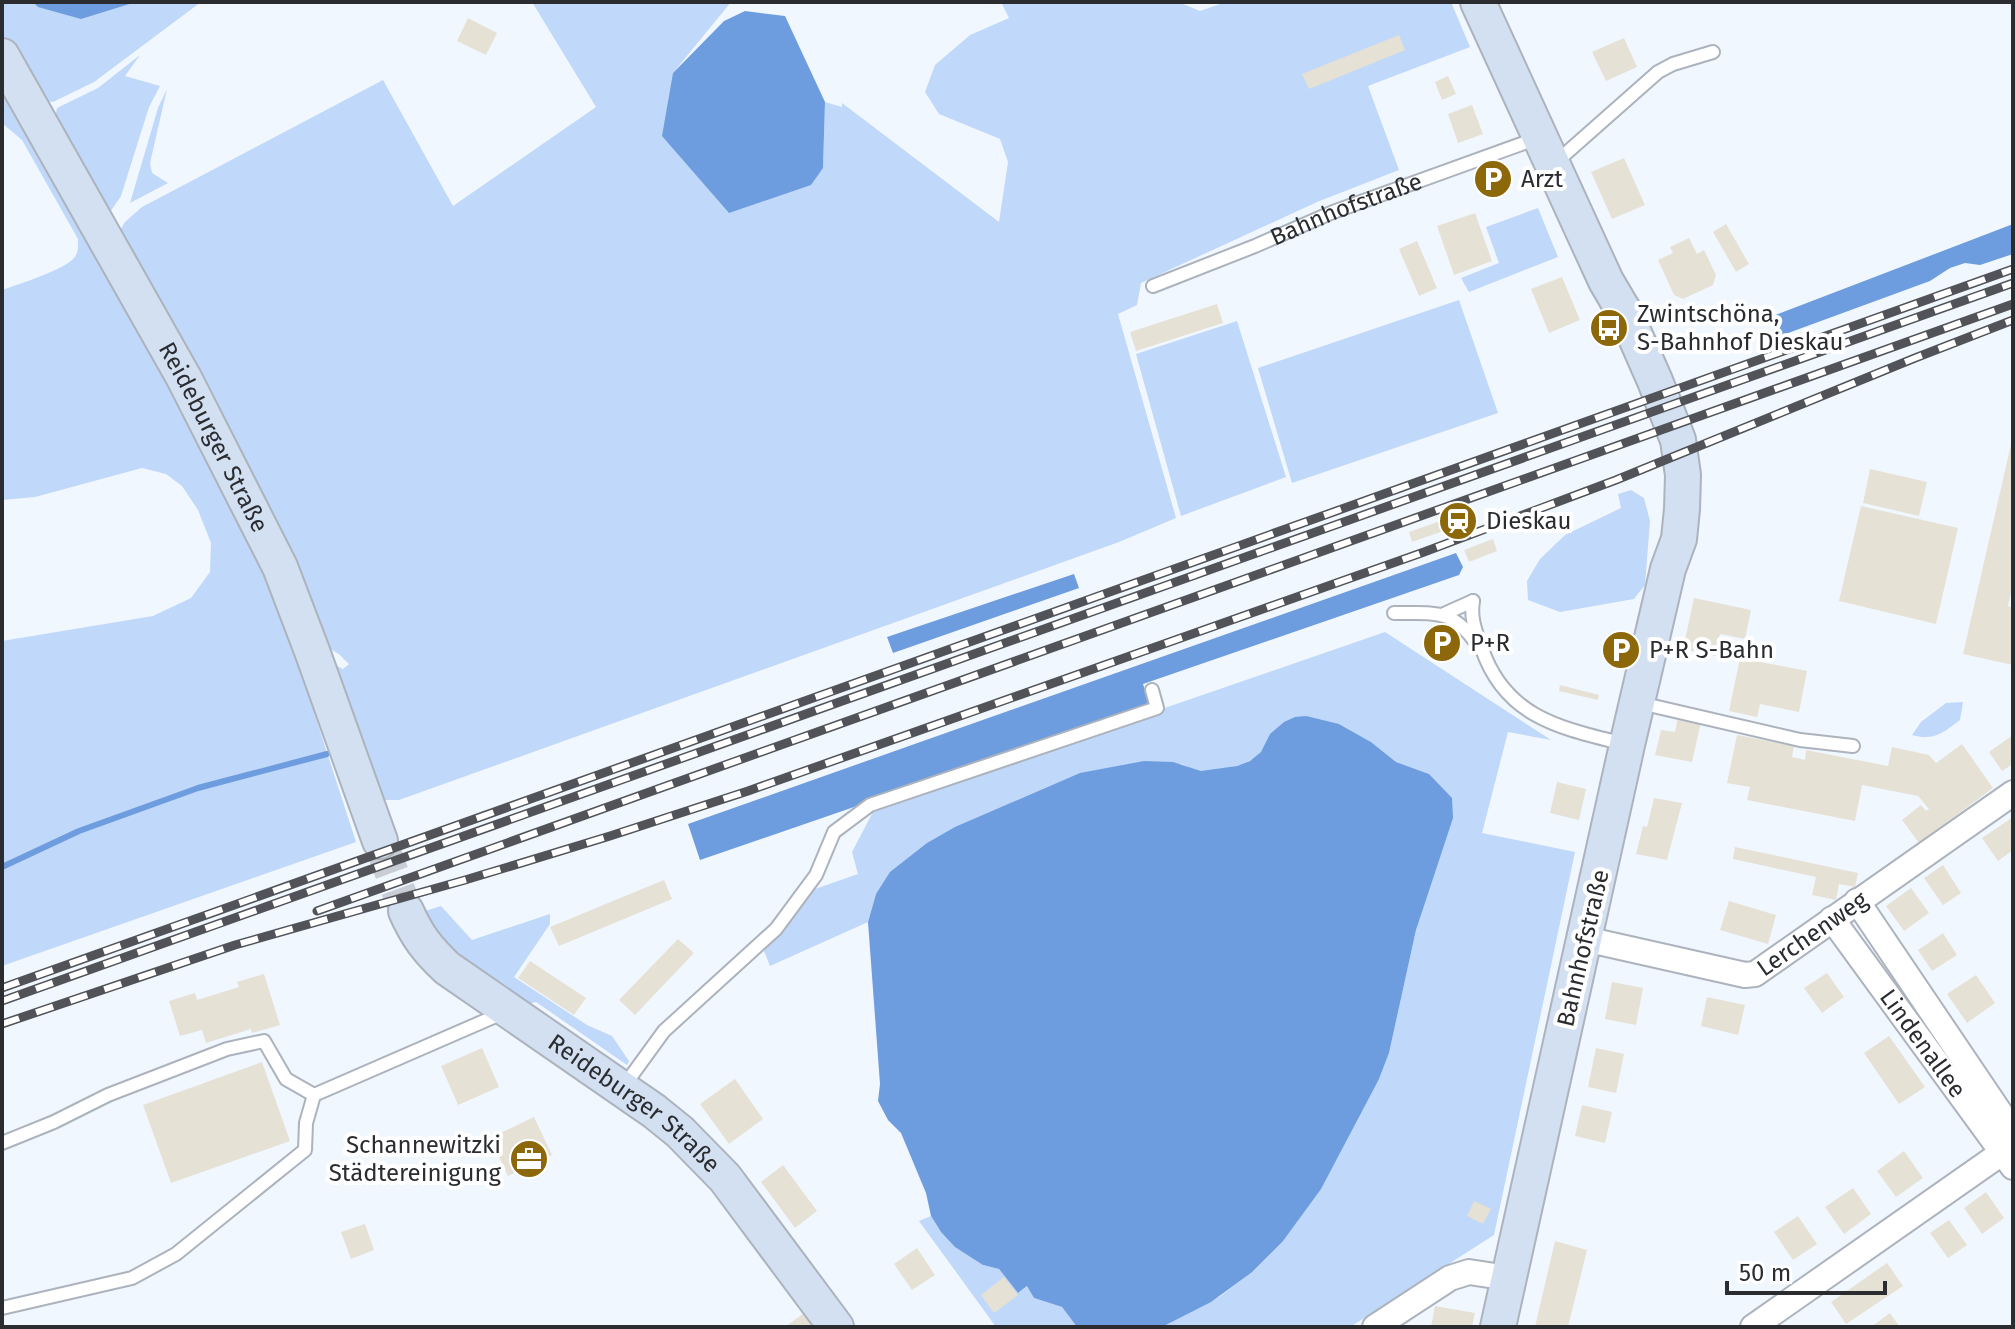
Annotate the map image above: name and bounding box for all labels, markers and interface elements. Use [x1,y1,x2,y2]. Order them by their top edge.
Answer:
parking icon: Arzt [1472,158,1514,200]
place label: Arzt [1521,165,1563,193]
street label: Bahnhofstraße [1266,167,1426,252]
place label: Zwintschöna, S-Bahnhof Dieskau [1637,300,1843,356]
bus stop icon: Zwintschöna, S-Bahnhof Dieskau [1588,307,1630,349]
street label: Reideburger Straße [153,337,274,537]
station icon: Dieskau [1437,500,1479,542]
place label: Dieskau [1486,507,1571,535]
parking icon: P+R [1421,622,1463,664]
place label: P+R [1470,629,1510,657]
parking icon: P+R S-Bahn [1600,629,1642,671]
place label: P+R S-Bahn [1649,636,1774,664]
street label: Bahnhofstraße [1551,867,1615,1029]
street label: Lerchenweg [1752,885,1873,982]
street label: Lindenallee [1874,984,1972,1103]
street label: Reideburger Straße [543,1028,726,1178]
place label: Schannewitzki Städtereinigung [329,1131,502,1187]
office icon: Schannewitzki Städtereinigung [508,1138,550,1180]
scale bar [1727,1245,1885,1295]
text: 50 m [1739,1259,1791,1287]

